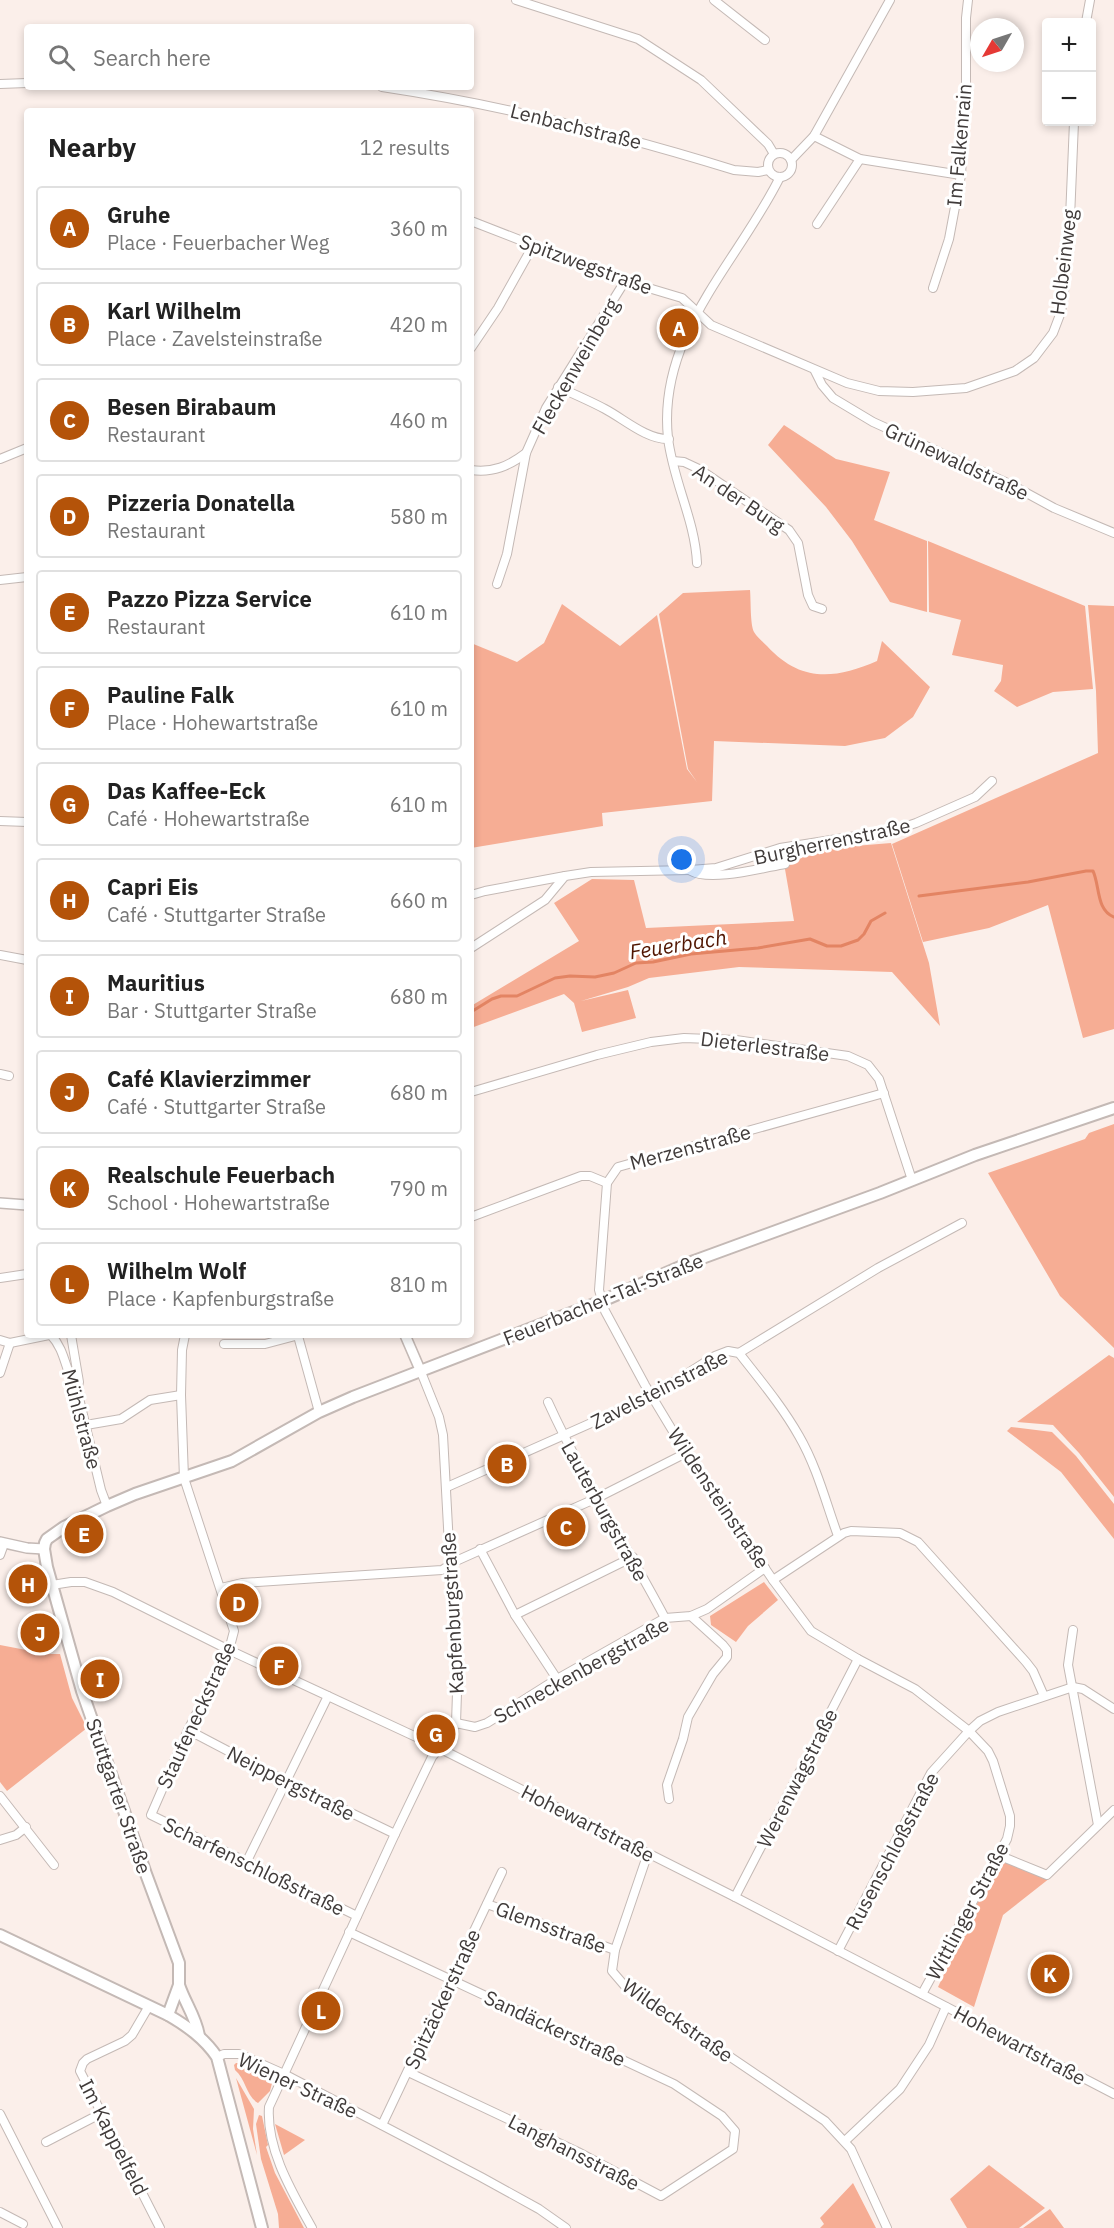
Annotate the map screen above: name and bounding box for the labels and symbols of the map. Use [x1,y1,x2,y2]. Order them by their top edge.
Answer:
north arrow [970,18,1024,72]
street label: Im Falkenrain [940,82,978,208]
street label: Lenbachstraße [508,97,644,155]
street label: Holbeinweg [1043,207,1083,316]
street label: Spitzwegstraße [516,227,656,301]
street label: Fleckenweinberg [525,293,625,439]
pin: A [660,306,698,350]
street label: Grünewaldstraße [881,416,1033,506]
street label: An der Burg [688,457,791,539]
street label: Burgherrenstraße [751,811,913,871]
your location [667,845,696,874]
water label: Feuerbach [627,923,729,965]
street label: Dieterlestraße [699,1025,831,1067]
street label: Merzenstraße [626,1118,754,1176]
street label: Feuerbacher-Tal-Straße [499,1246,707,1352]
street label: Zavelsteinstraße [586,1343,732,1435]
street label: Mühlstraße [56,1366,108,1472]
street label: Wildensteinstraße [662,1422,776,1574]
street label: Lauterburgstraße [555,1436,655,1586]
pin: B [488,1442,526,1486]
pin: C [546,1504,586,1550]
pin: E [64,1512,104,1556]
street label: Kapfenburgstraße [434,1531,470,1695]
pin: H [9,1562,48,1606]
pin: D [220,1580,258,1626]
pin: J [20,1610,60,1656]
street label: Schneckenbergstraße [489,1611,673,1729]
street label: Staufeneckstraße [150,1637,242,1793]
pin: F [260,1644,298,1688]
pin: I [80,1656,120,1702]
street label: Werenwagstraße [750,1704,844,1852]
pin: G [416,1712,456,1756]
street label: Stuttgarter Straße [80,1715,158,1877]
street label: Neippergstraße [222,1739,360,1827]
street label: Rusenschloßstraße [839,1767,945,1935]
street label: Hohewartstraße [517,1778,659,1868]
street label: Scharfenschloßstraße [159,1810,349,1922]
street label: Wittlinger Straße [919,1837,1015,1985]
street label: Glemsstraße [492,1895,610,1959]
street label: Spitzäckerstraße [398,1924,486,2074]
pin: K [1030,1952,1070,1996]
street label: Wildeckstraße [617,1972,739,2068]
street label: Sandäckerstraße [480,1983,630,2073]
pin: L [302,1988,340,2034]
street label: Hohewartstraße [949,1999,1091,2091]
street label: Wiener Straße [234,2046,362,2124]
street label: Im Kappelfeld [73,2074,155,2200]
street label: Langhansstraße [504,2107,644,2197]

